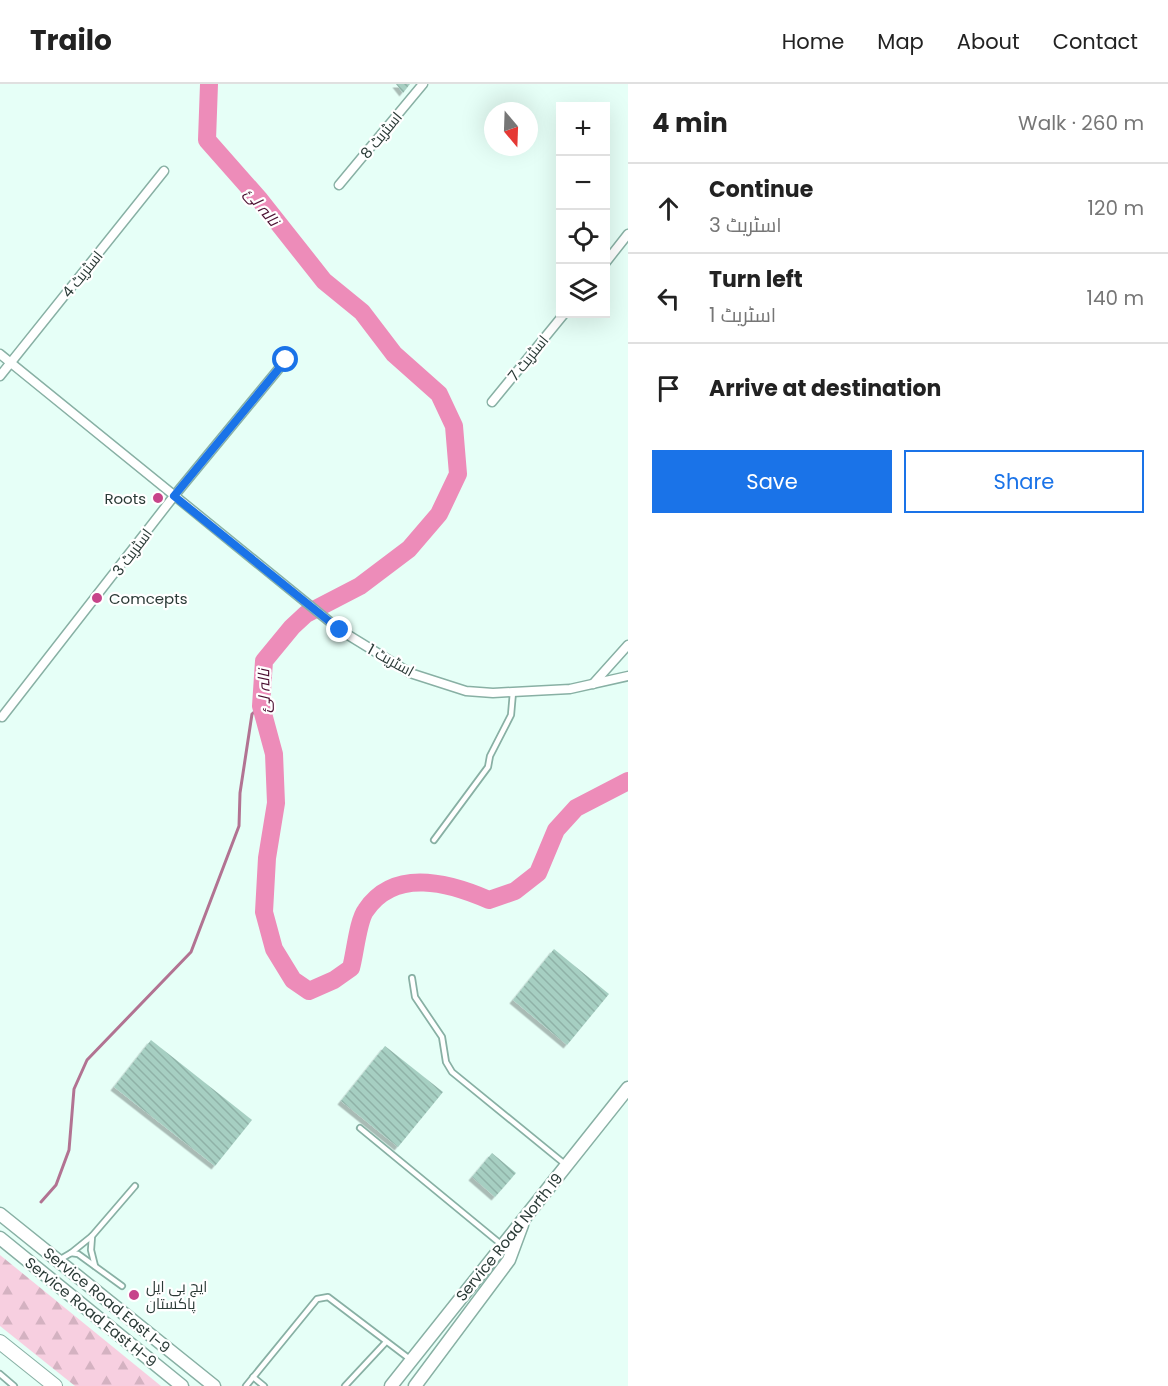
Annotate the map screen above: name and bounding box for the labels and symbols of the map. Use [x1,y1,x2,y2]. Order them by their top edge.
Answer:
north arrow [484,102,538,156]
street label: اسٹریٹ 8 [355,107,407,163]
water label: نالہ لئ [239,183,286,232]
street label: اسٹریٹ 4 [57,246,107,302]
street label: اسٹریٹ 7 [503,330,553,386]
route start [272,346,298,372]
place label: Roots [104,488,146,509]
marker: Roots [151,491,165,505]
street label: اسٹریٹ 3 [107,524,157,580]
place label: Comcepts [109,588,188,609]
marker: Comcepts [90,591,104,605]
route end [326,616,352,642]
street label: اسٹریٹ 1 [364,639,418,681]
water label: نالہ لئ [252,667,276,713]
street label: Service Road North I9 [451,1169,567,1305]
street label: Service Road East I-9 [39,1242,175,1358]
street label: Service Road East H-9 [20,1252,162,1372]
place label: ایچ بی ایل پاکستان [146,1276,207,1314]
marker: ایچ بی ایل پاکستان [127,1288,141,1302]

